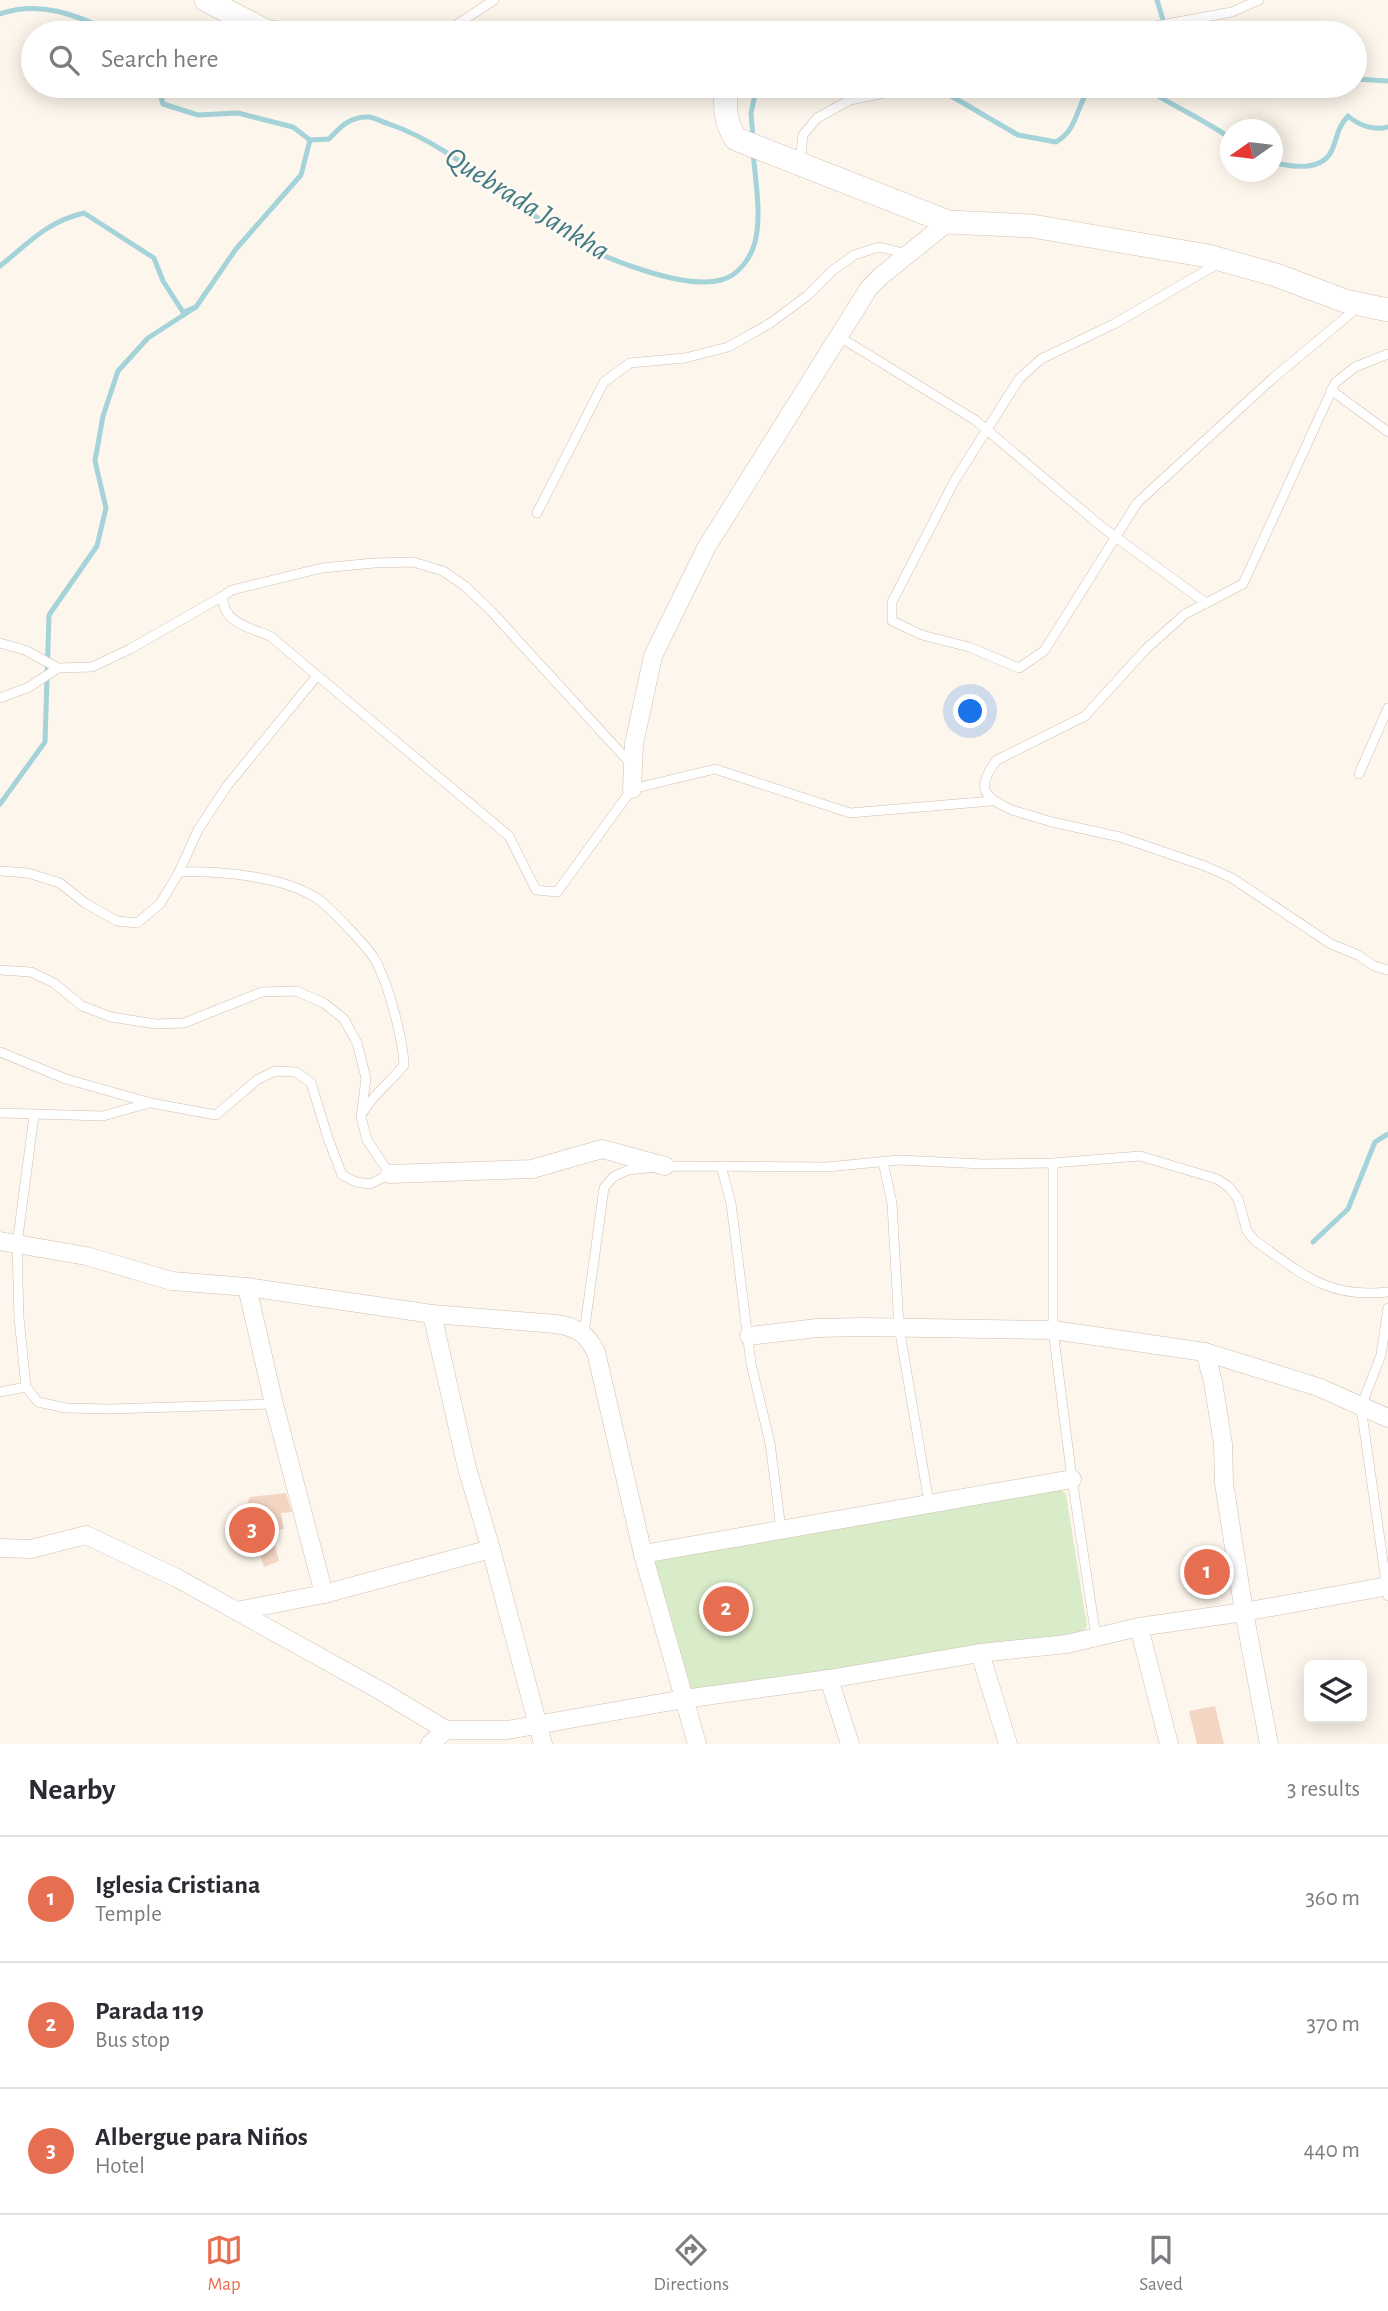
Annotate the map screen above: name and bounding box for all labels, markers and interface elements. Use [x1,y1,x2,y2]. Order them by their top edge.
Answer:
search box [21,21,1367,98]
icon: search [45,41,83,79]
text: Search here [101,46,219,72]
north arrow [1220,119,1283,182]
water label: Quebrada Jankha [440,142,614,266]
your location [953,694,987,728]
pin: 3 [229,1504,275,1556]
pin: 1 [1184,1546,1230,1598]
pin: 2 [703,1583,749,1635]
map controls [1304,1660,1367,1723]
button: layers [1304,1660,1367,1723]
text: Nearby [28,1775,116,1805]
text: 3 results [1287,1778,1360,1801]
text: Iglesia Cristiana [95,1872,260,1898]
text: 1 [47,1887,55,1910]
text: 360 m [1305,1887,1360,1910]
text: Temple [95,1903,162,1926]
text: Parada 119 [95,1998,204,2024]
text: 2 [46,2013,56,2036]
text: 370 m [1307,2013,1360,2036]
text: Bus stop [95,2029,170,2052]
text: Albergue para Niños [95,2124,308,2150]
text: 3 [46,2139,56,2162]
text: 440 m [1304,2139,1360,2162]
text: Hotel [95,2155,145,2178]
tab: Map [205,2231,243,2296]
tab: Directions [653,2231,729,2296]
tab: Saved [1139,2231,1183,2296]

